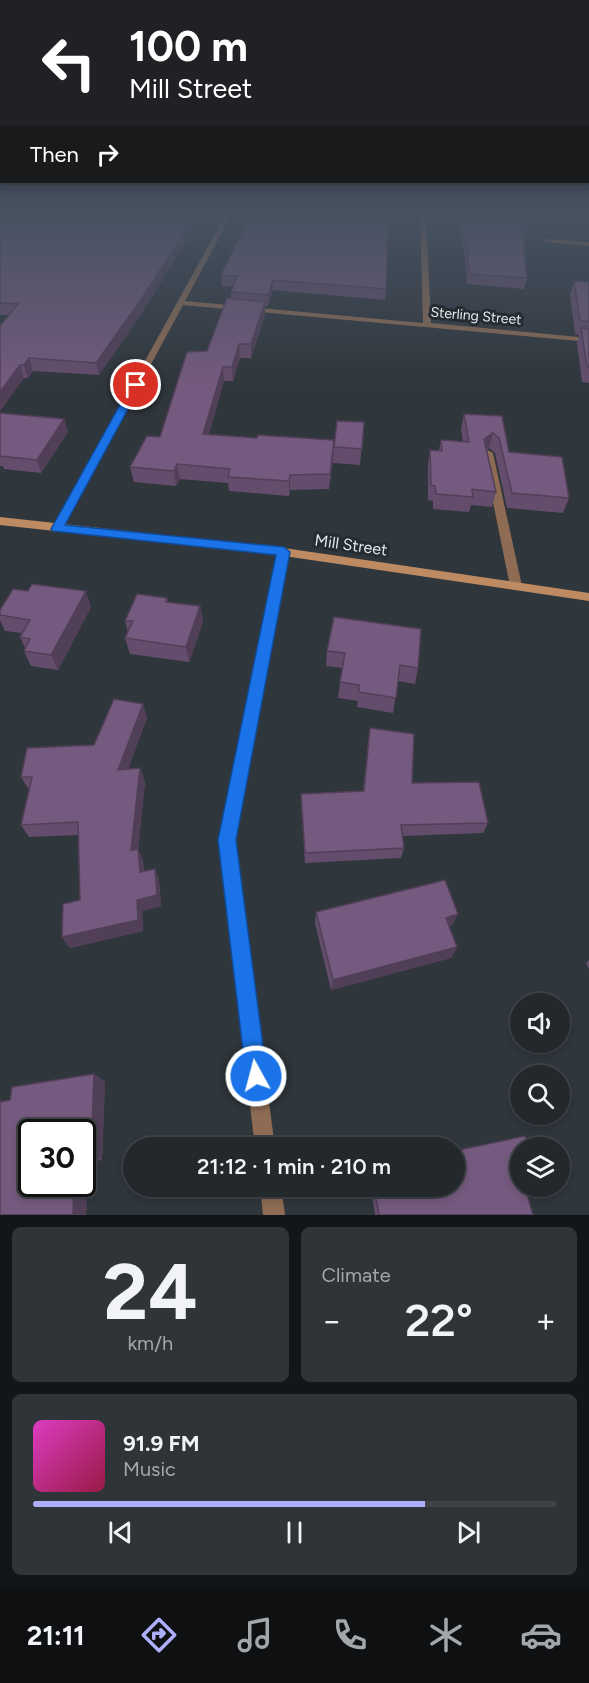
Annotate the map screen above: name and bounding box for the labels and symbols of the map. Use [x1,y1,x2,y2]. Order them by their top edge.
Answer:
street label: Sterling Street [430,304,522,328]
pin [110,359,161,410]
street label: Mill Street [314,531,388,559]
position arrow [224,1044,288,1108]
speed limit sign: 30 [18,1119,96,1197]

